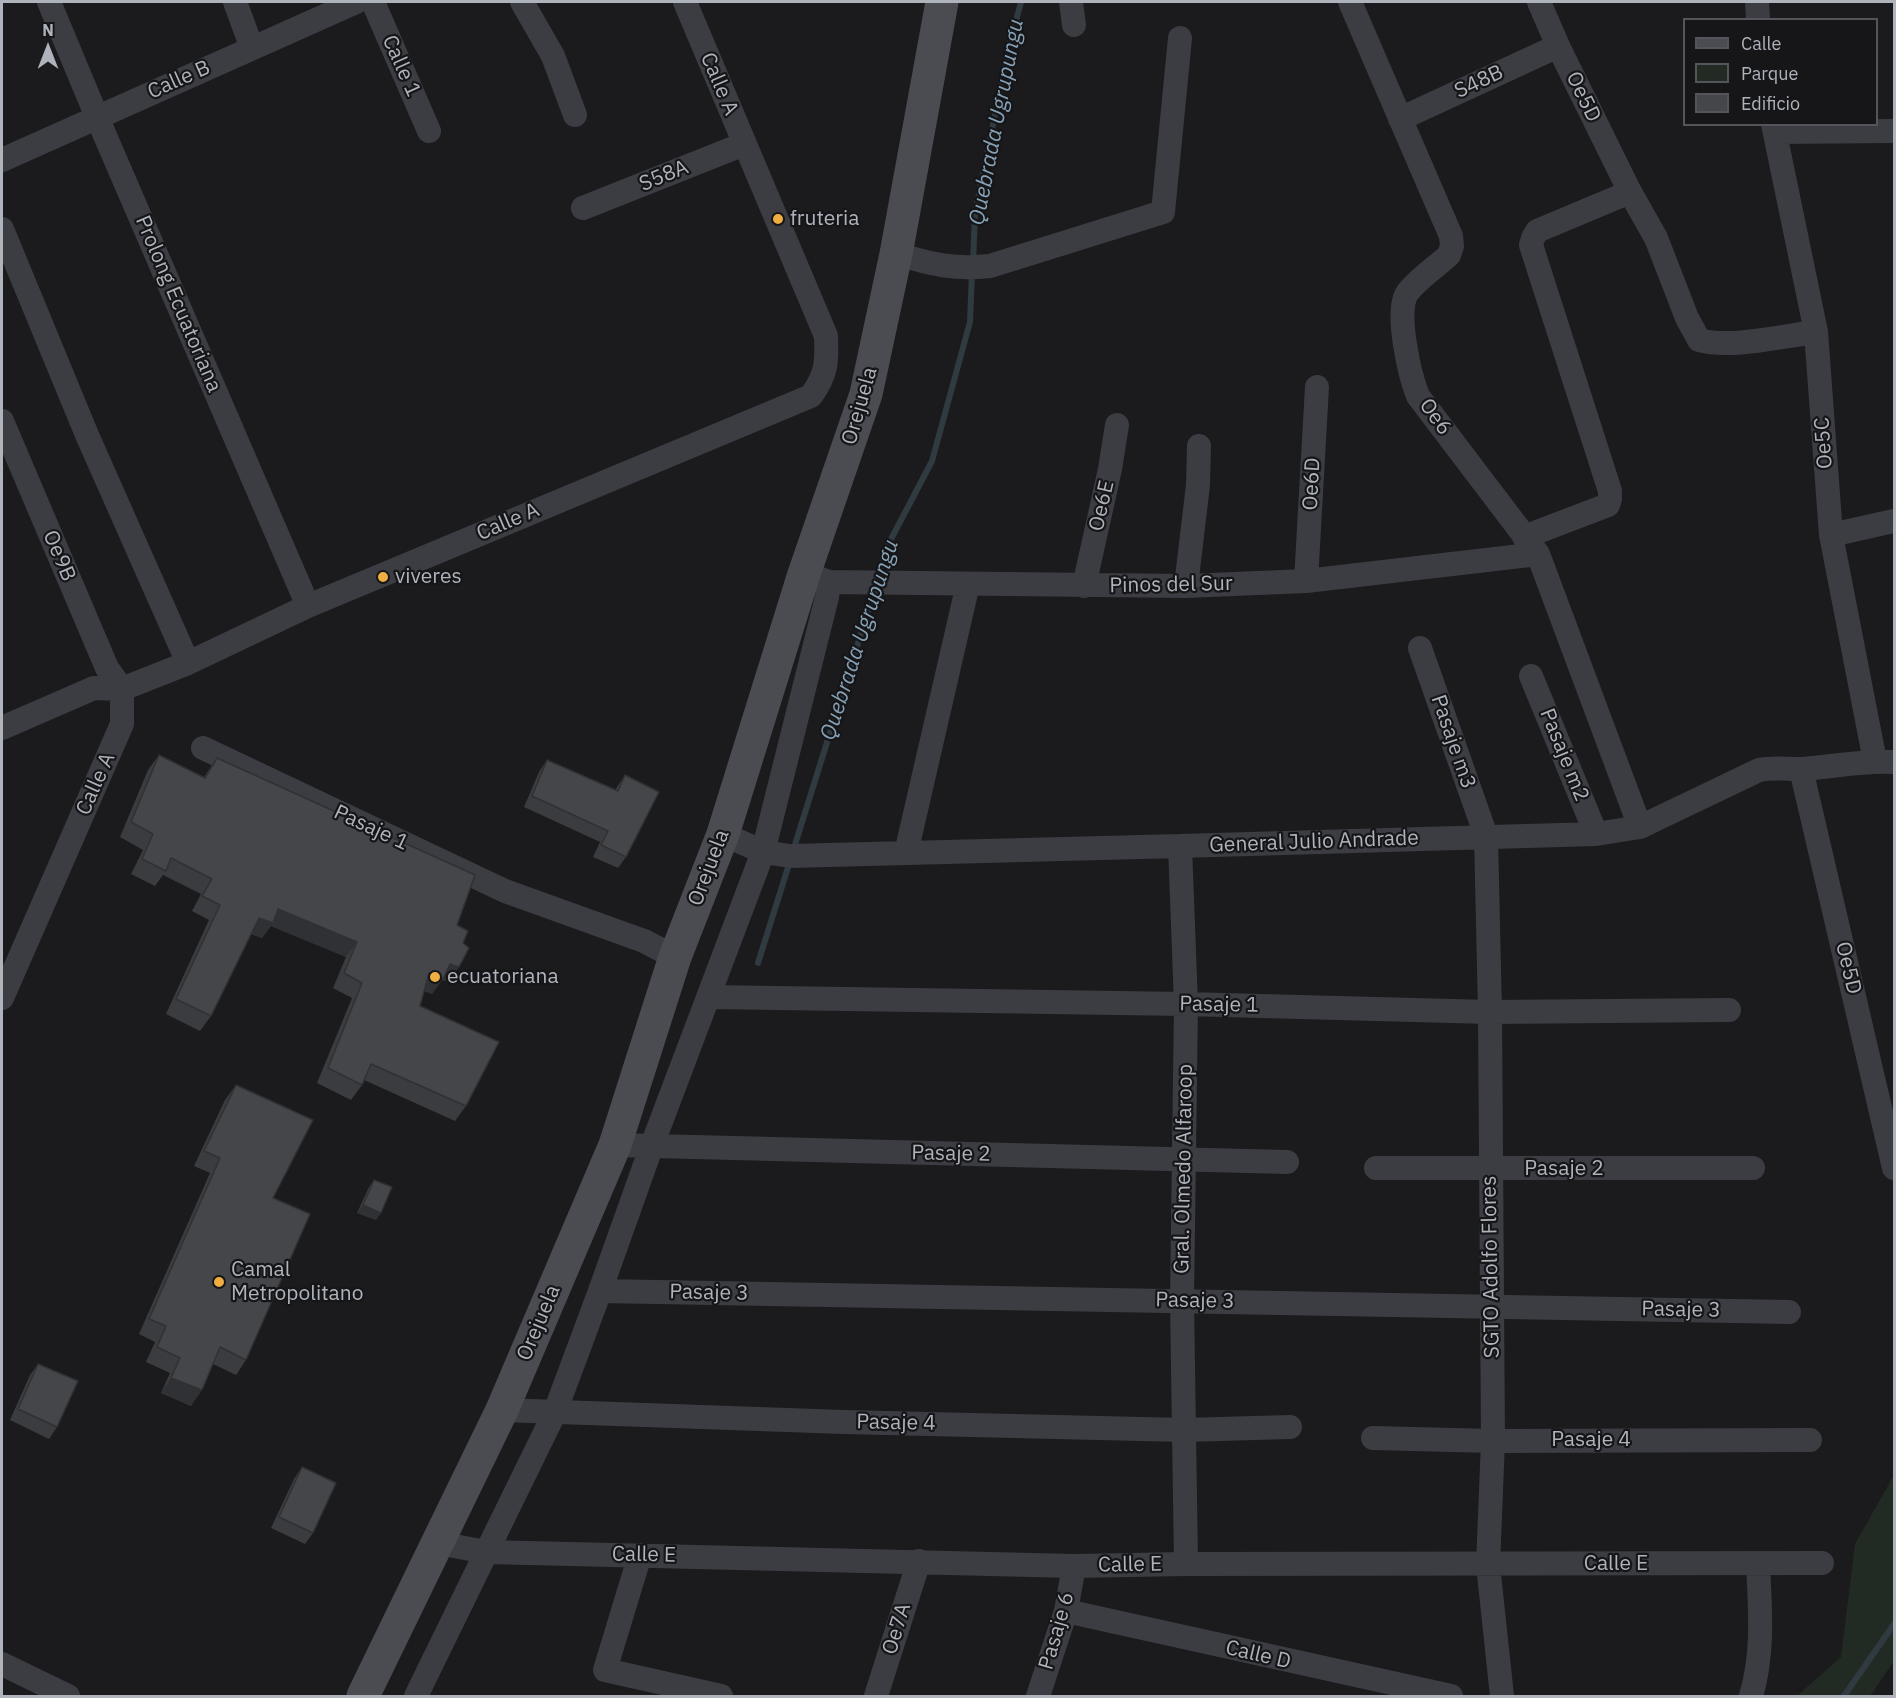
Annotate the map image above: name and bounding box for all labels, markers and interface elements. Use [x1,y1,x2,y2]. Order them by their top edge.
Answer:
water label: Quebrada Ugrupungu [964,17,1030,227]
north arrow [18,18,78,78]
legend [1683,18,1878,126]
text: N [42,20,54,40]
street label: Calle 1 [376,31,426,101]
text: Calle [1741,32,1781,55]
street label: Calle A [695,49,743,119]
street label: Calle B [144,55,214,105]
street label: S48B [1451,60,1507,104]
text: Parque [1741,62,1798,85]
street label: Oe5D [1560,68,1606,126]
text: Edificio [1741,92,1800,115]
street label: S58A [636,155,692,197]
place label: fruteria [790,206,859,232]
street label: Prolong Ecuatoriana [129,212,227,396]
marker: fruteria [771,212,785,226]
street label: Orejuela [837,364,883,448]
street label: Oe6 [1413,394,1457,440]
street label: Oe5C [1810,416,1838,470]
street label: Oe6D [1298,457,1326,511]
street label: Oe6E [1084,478,1120,534]
street label: Calle A [473,498,543,546]
street label: Oe9B [37,527,81,585]
water label: Quebrada Ugrupungu [815,536,905,744]
place label: viveres [395,564,462,590]
marker: viveres [376,570,390,584]
street label: Pinos del Sur [1109,571,1233,599]
street label: Pasaje m3 [1425,692,1481,792]
street label: Pasaje m2 [1534,705,1594,805]
street label: Calle A [71,749,121,819]
street label: Pasaje 1 [330,800,412,856]
street label: Orejuela [683,826,735,910]
street label: General Julio Andrade [1209,826,1419,858]
street label: Oe5D [1830,939,1866,997]
place label: ecuatoriana [447,964,559,990]
marker: ecuatoriana [428,970,442,984]
street label: Pasaje 1 [1179,992,1259,1018]
street label: Gral. Olmedo Alfaroop [1170,1064,1198,1274]
street label: Pasaje 2 [911,1141,991,1167]
street label: Pasaje 2 [1524,1156,1604,1182]
street label: SGTO Adolfo Flores [1477,1176,1505,1358]
place label: Camal Metropolitano [231,1257,363,1307]
marker: Camal Metropolitano [212,1275,226,1289]
street label: Pasaje 3 [669,1280,749,1306]
street label: Orejuela [512,1281,566,1365]
street label: Pasaje 3 [1155,1288,1235,1314]
street label: Pasaje 3 [1641,1297,1721,1323]
street label: Pasaje 4 [856,1410,936,1436]
street label: Pasaje 4 [1551,1427,1631,1453]
street label: Calle E [612,1542,676,1568]
street label: Calle E [1584,1551,1648,1577]
street label: Calle E [1098,1552,1162,1578]
street label: Pasaje 6 [1034,1589,1080,1673]
street label: Oe7A [877,1600,917,1658]
street label: Calle D [1223,1635,1293,1675]

